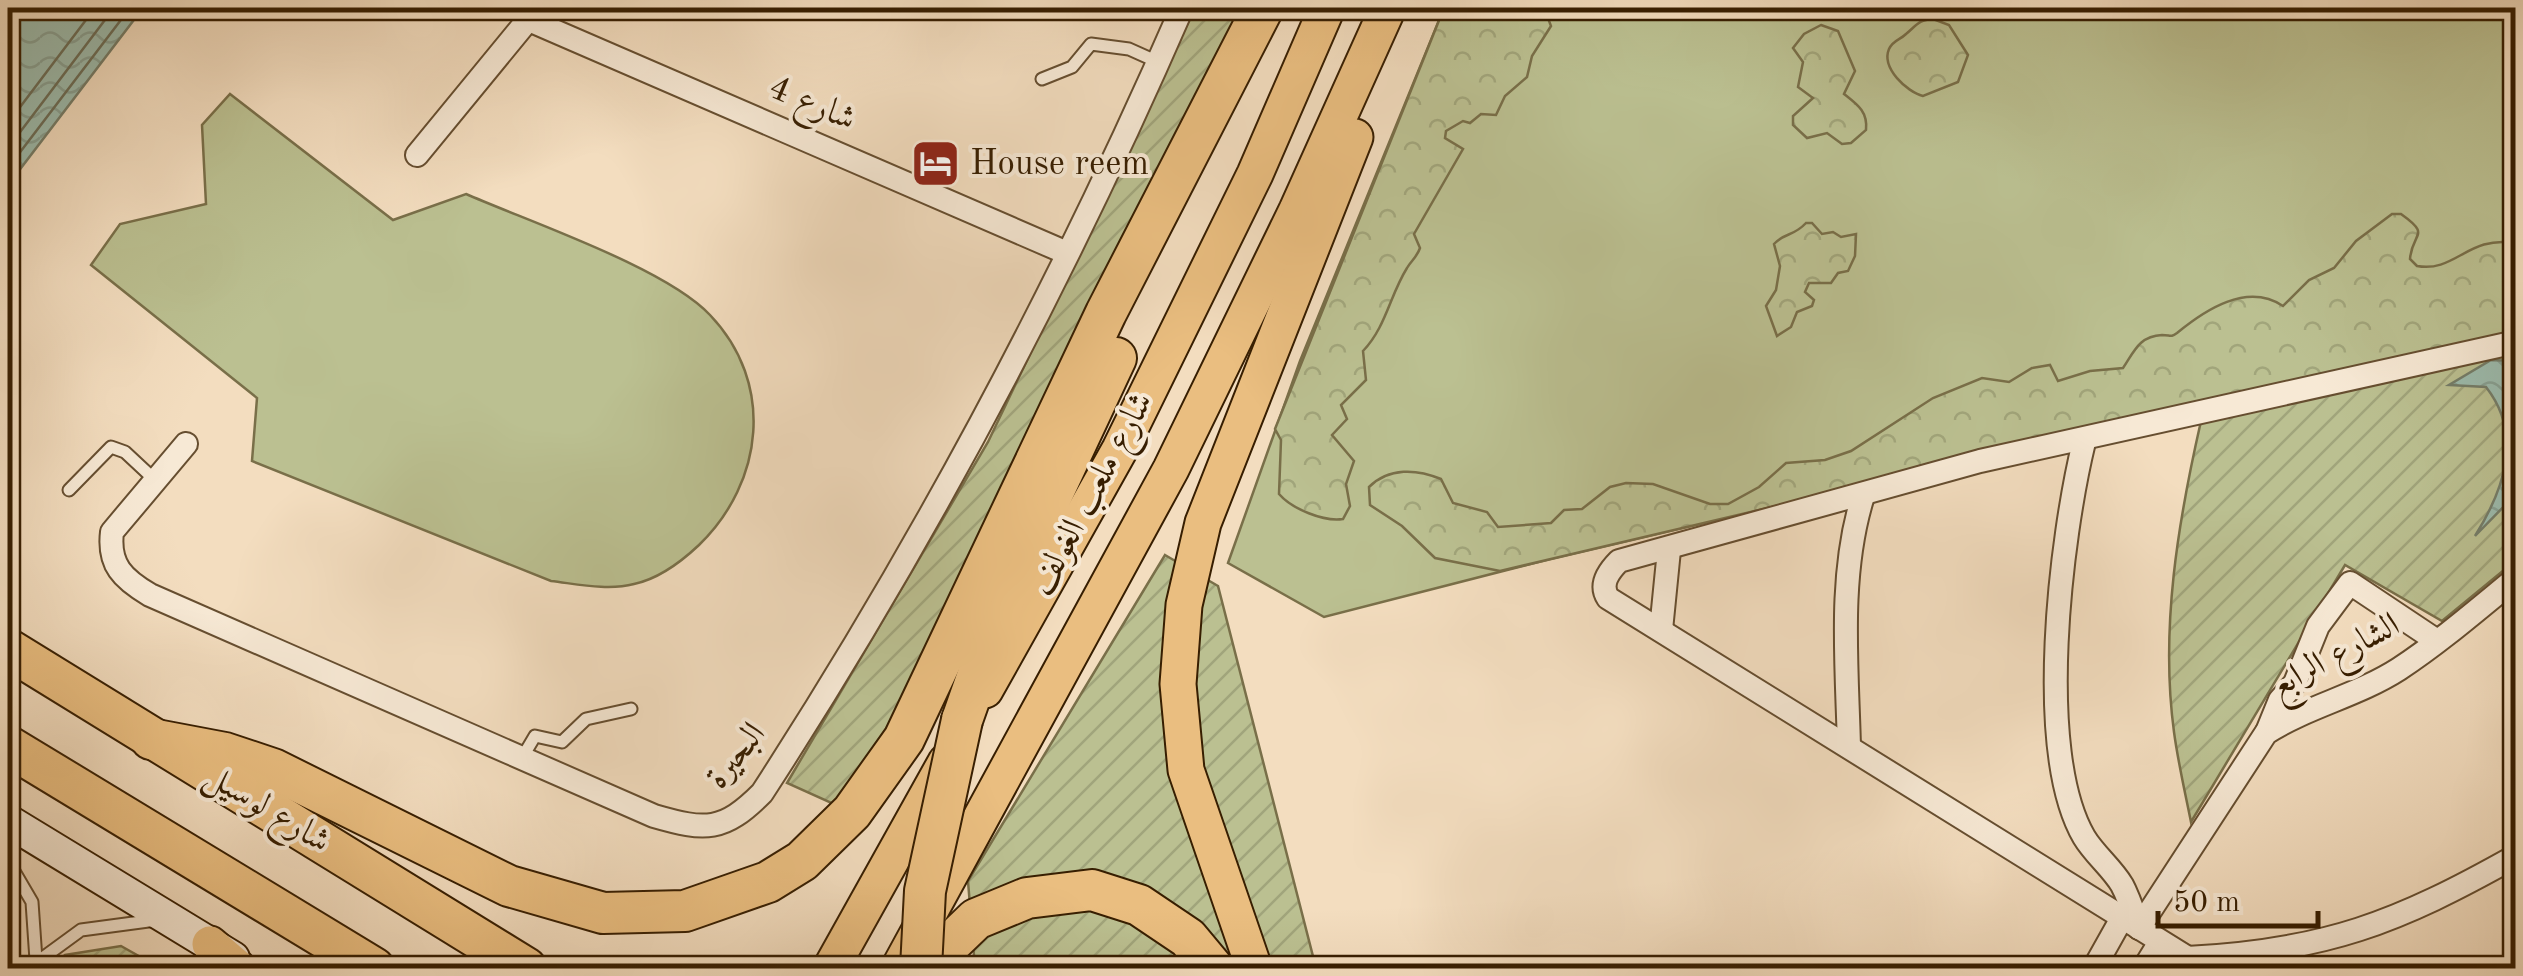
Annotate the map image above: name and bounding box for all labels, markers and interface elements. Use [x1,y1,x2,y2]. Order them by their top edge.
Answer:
street label: شارع 4 [760,70,861,146]
hotel icon: House reem [909,138,961,190]
place label: House reem [970,147,1149,182]
street label: شارع ملعب الغولف [1024,387,1168,606]
street label: الشارع الرابع [2264,607,2411,714]
street label: البحيرة [699,717,773,796]
street label: شارع لوسيل [193,758,336,868]
scale bar [2158,866,2318,928]
text: 50 m [2173,888,2240,918]

